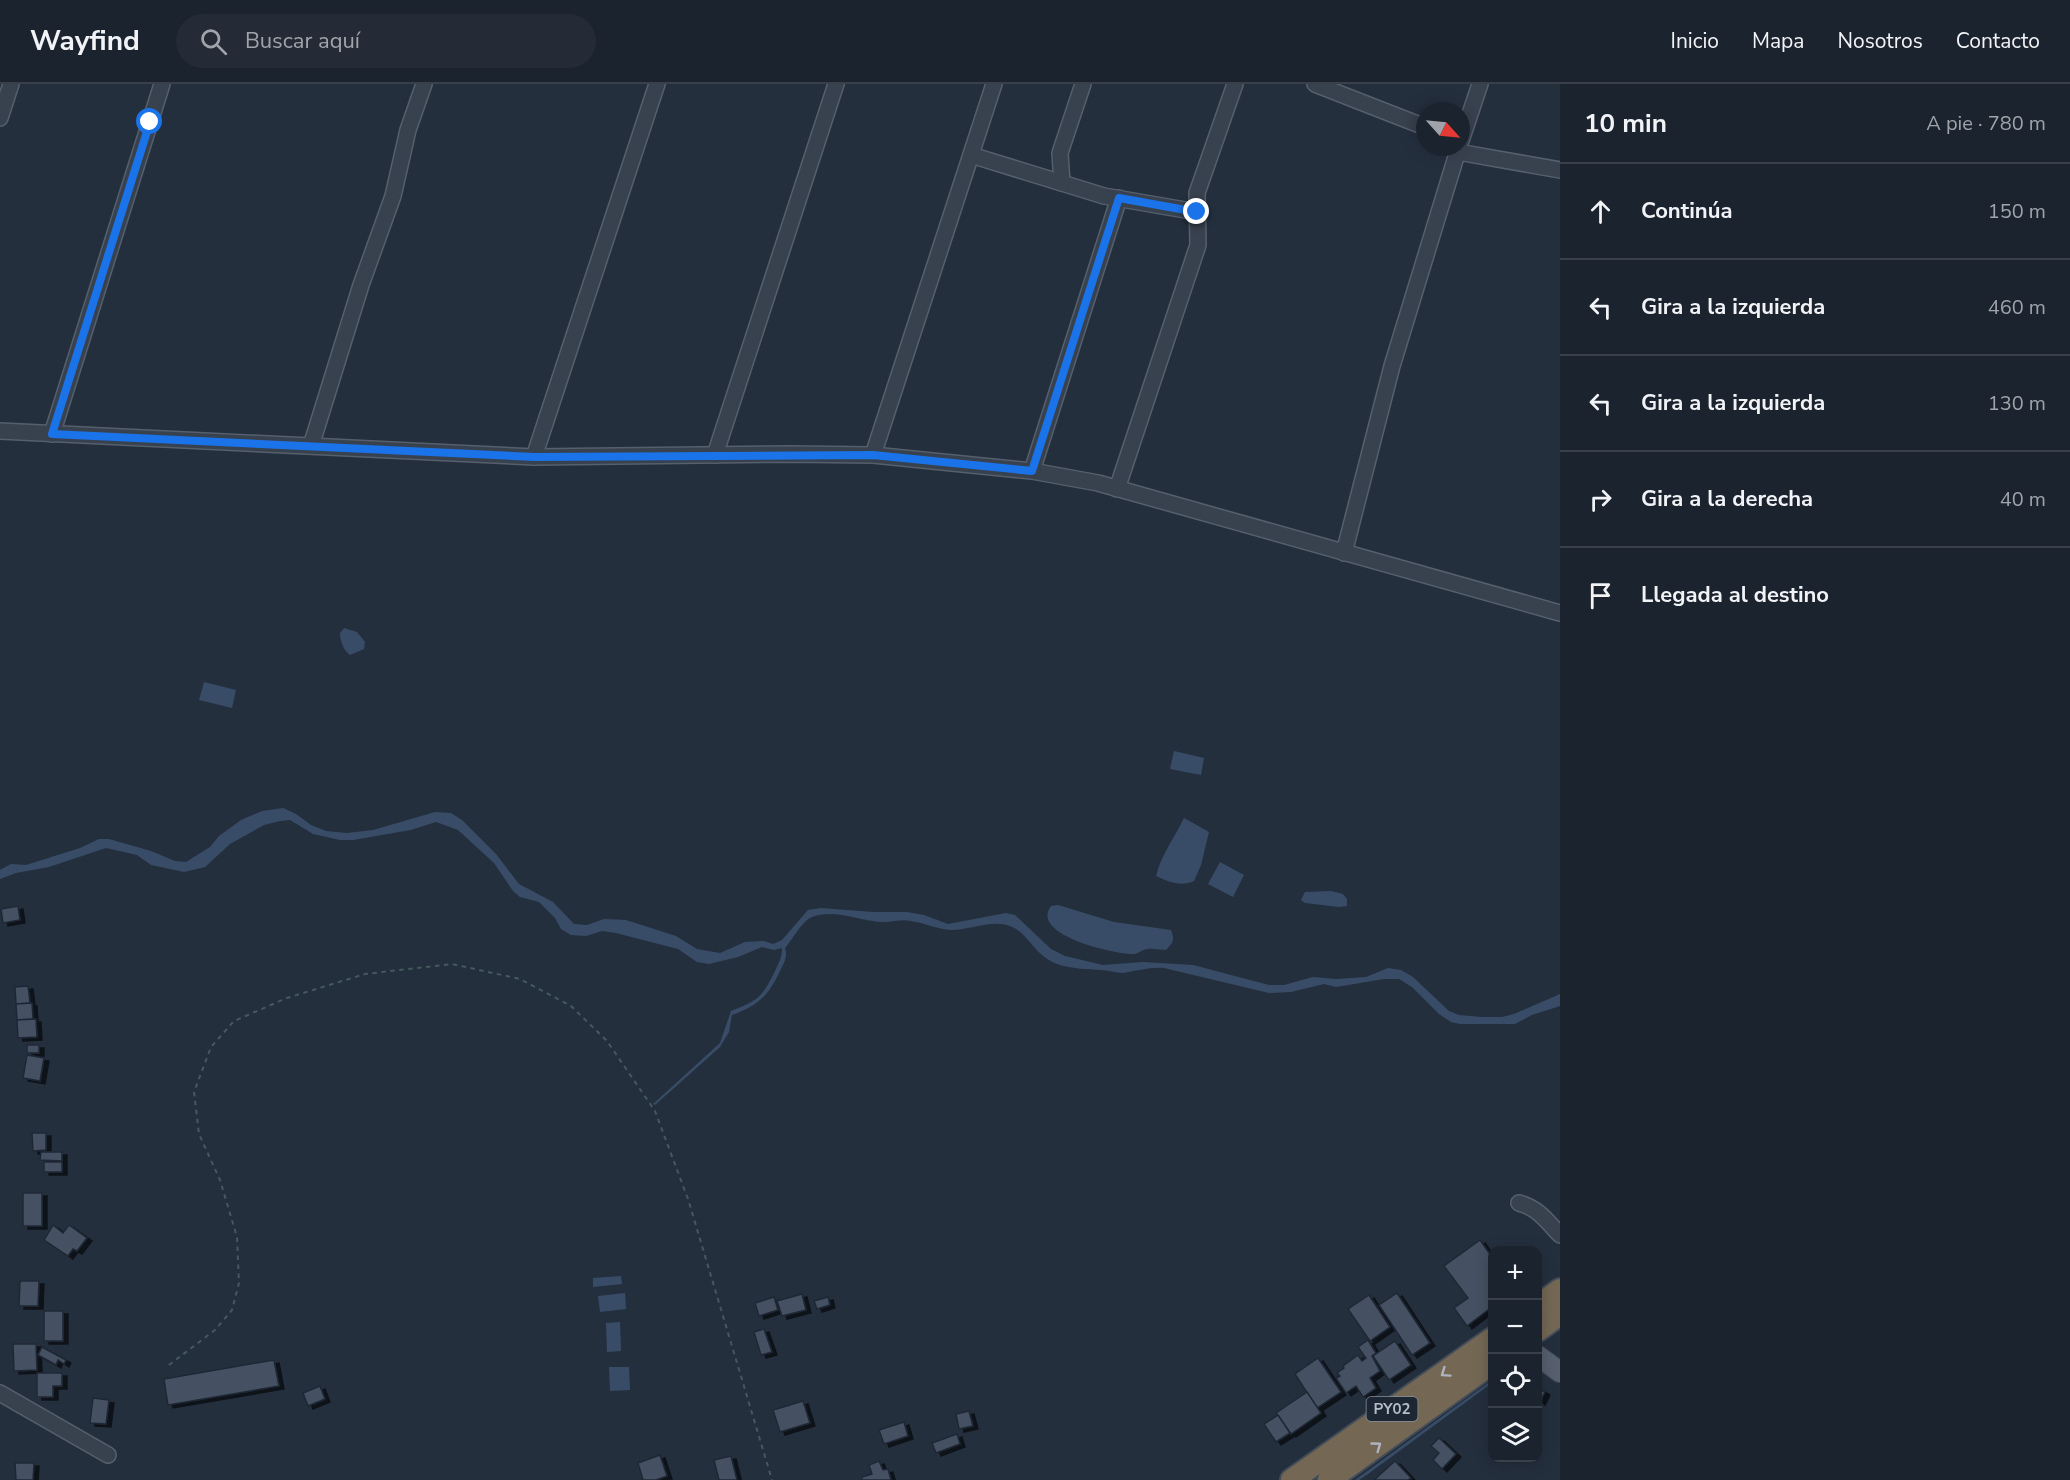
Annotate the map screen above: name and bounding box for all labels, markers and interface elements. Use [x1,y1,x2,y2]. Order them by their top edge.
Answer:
search box [176,14,596,68]
text: Wayfind [30,22,140,60]
icon: search [197,25,230,58]
text: Buscar aquí [245,26,360,56]
text: Inicio [1671,27,1719,55]
text: Mapa [1752,27,1804,55]
text: Nosotros [1837,27,1923,55]
text: Contacto [1956,27,2040,55]
north arrow [1416,102,1470,156]
text: 10 min [1584,106,1667,141]
route start [136,108,162,134]
text: A pie · 780 m [1926,110,2046,137]
icon: ahead [1584,195,1617,228]
text: Continúa [1641,196,1732,226]
route end [1183,198,1209,224]
text: 150 m [1988,198,2046,225]
icon: left [1584,291,1617,324]
text: Gira a la izquierda [1641,292,1825,322]
text: 460 m [1988,294,2046,321]
icon: left [1584,387,1617,420]
text: Gira a la izquierda [1641,388,1825,418]
text: 130 m [1988,390,2046,417]
icon: right [1584,483,1617,516]
text: Gira a la derecha [1641,484,1813,514]
text: 40 m [2000,486,2046,513]
icon: arrive [1584,579,1617,612]
text: Llegada al destino [1641,580,1829,610]
map controls [1488,1246,1542,1462]
button: + [1488,1246,1542,1300]
button: − [1488,1300,1542,1354]
button: locate [1488,1354,1542,1408]
one-way arrow [1440,1366,1451,1377]
road number: PY02 [1366,1397,1418,1421]
button: layers [1488,1408,1542,1462]
one-way arrow [1370,1442,1381,1453]

